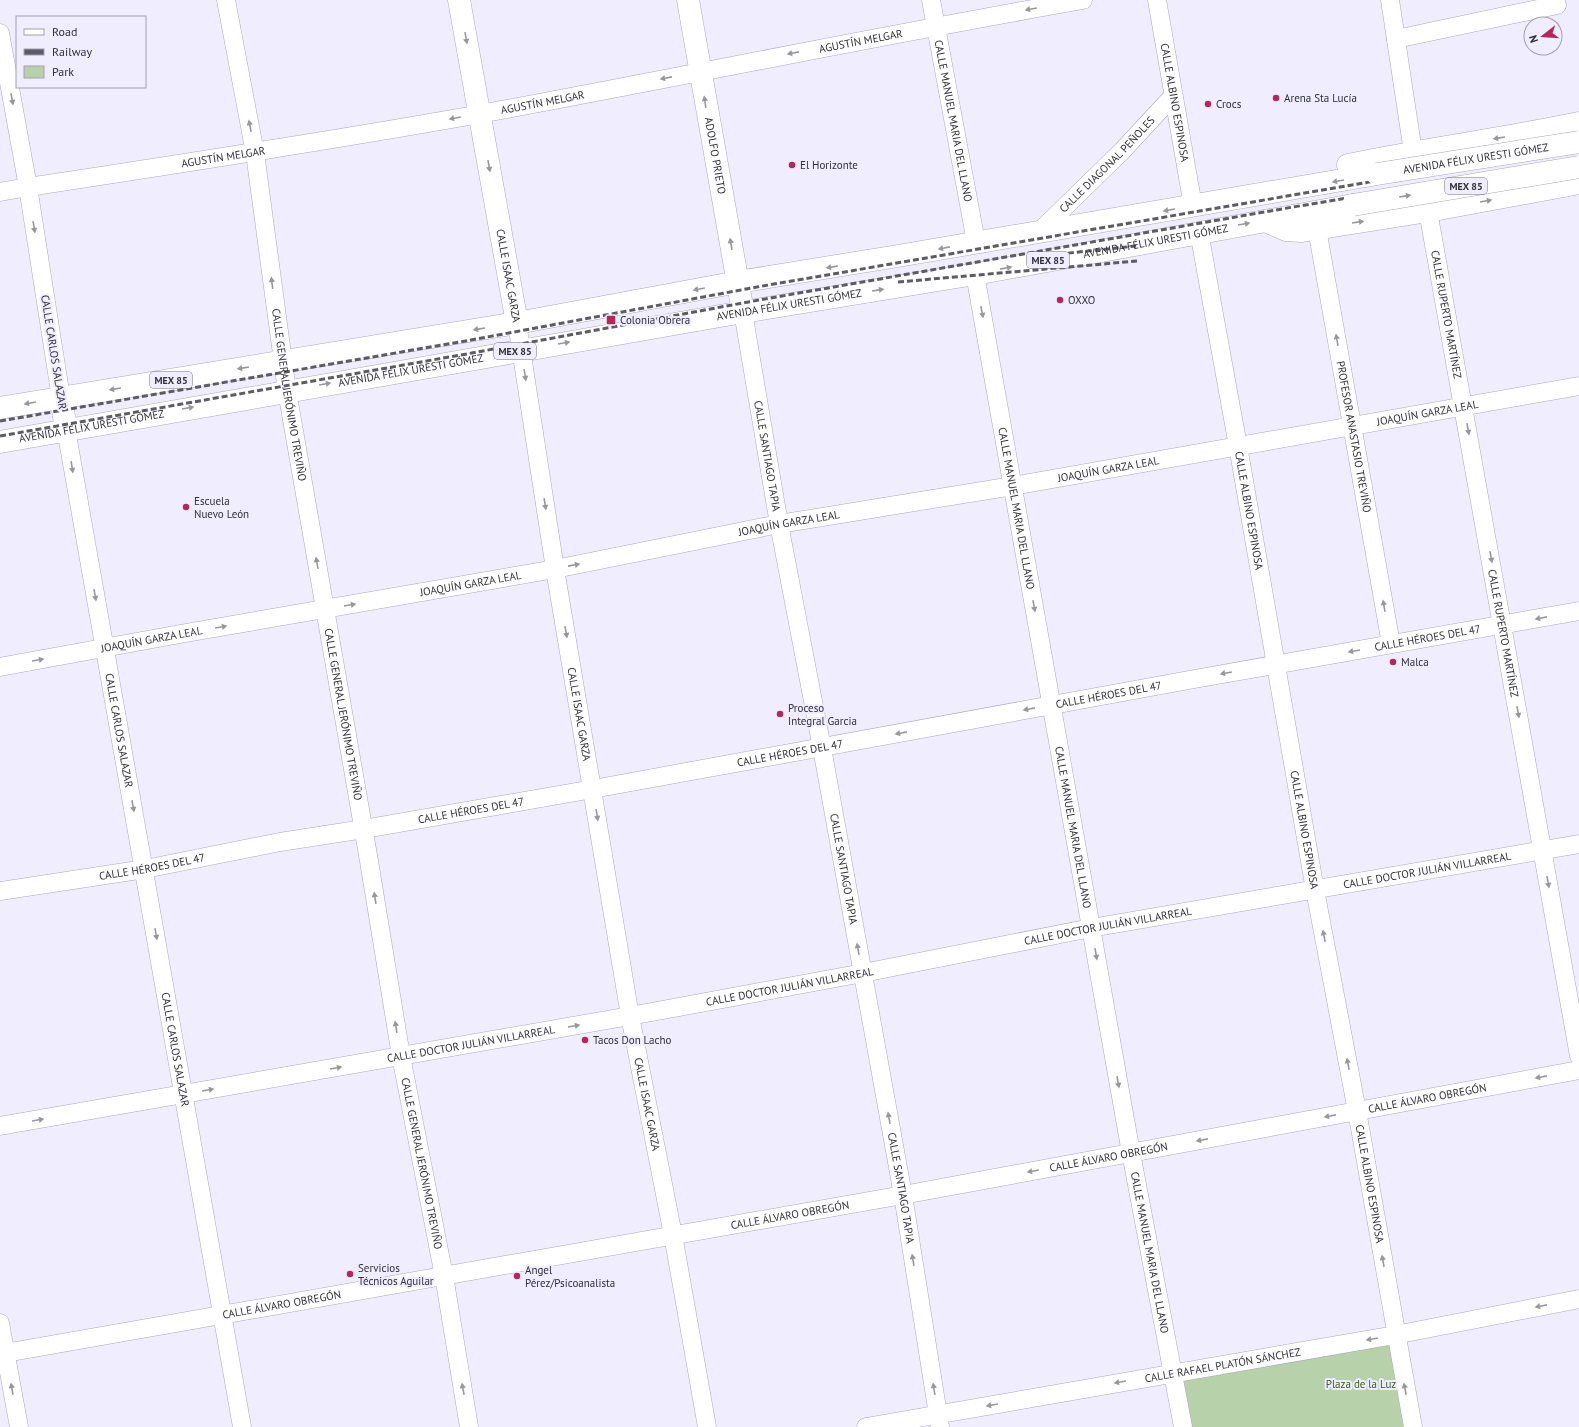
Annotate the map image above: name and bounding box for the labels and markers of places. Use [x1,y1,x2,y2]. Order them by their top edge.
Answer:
place label: Arena Sta Lucía [1284,91,1357,105]
marker: Arena Sta Lucía [1271,93,1281,103]
place label: Crocs [1216,97,1242,111]
marker: Crocs [1203,99,1213,109]
place label: El Horizonte [800,158,858,172]
marker: El Horizonte [787,160,797,170]
place label: OXXO [1068,293,1095,307]
marker: OXXO [1055,295,1065,305]
place label: Colonia Obrera [620,313,690,327]
marker: Colonia Obrera [605,314,617,326]
place label: Escuela Nuevo León [194,494,249,521]
marker: Escuela Nuevo León [181,502,191,512]
place label: Malca [1401,655,1429,669]
marker: Malca [1388,657,1398,667]
place label: Proceso Integral Garcia [788,701,857,728]
marker: Proceso Integral Garcia [775,709,785,719]
place label: Tacos Don Lacho [593,1033,672,1047]
marker: Tacos Don Lacho [580,1035,590,1045]
place label: Servicios Técnicos Aguilar [358,1261,434,1288]
place label: Angel Pérez/Psicoanalista [525,1263,615,1290]
marker: Servicios Técnicos Aguilar [345,1269,355,1279]
marker: Angel Pérez/Psicoanalista [512,1271,522,1281]

